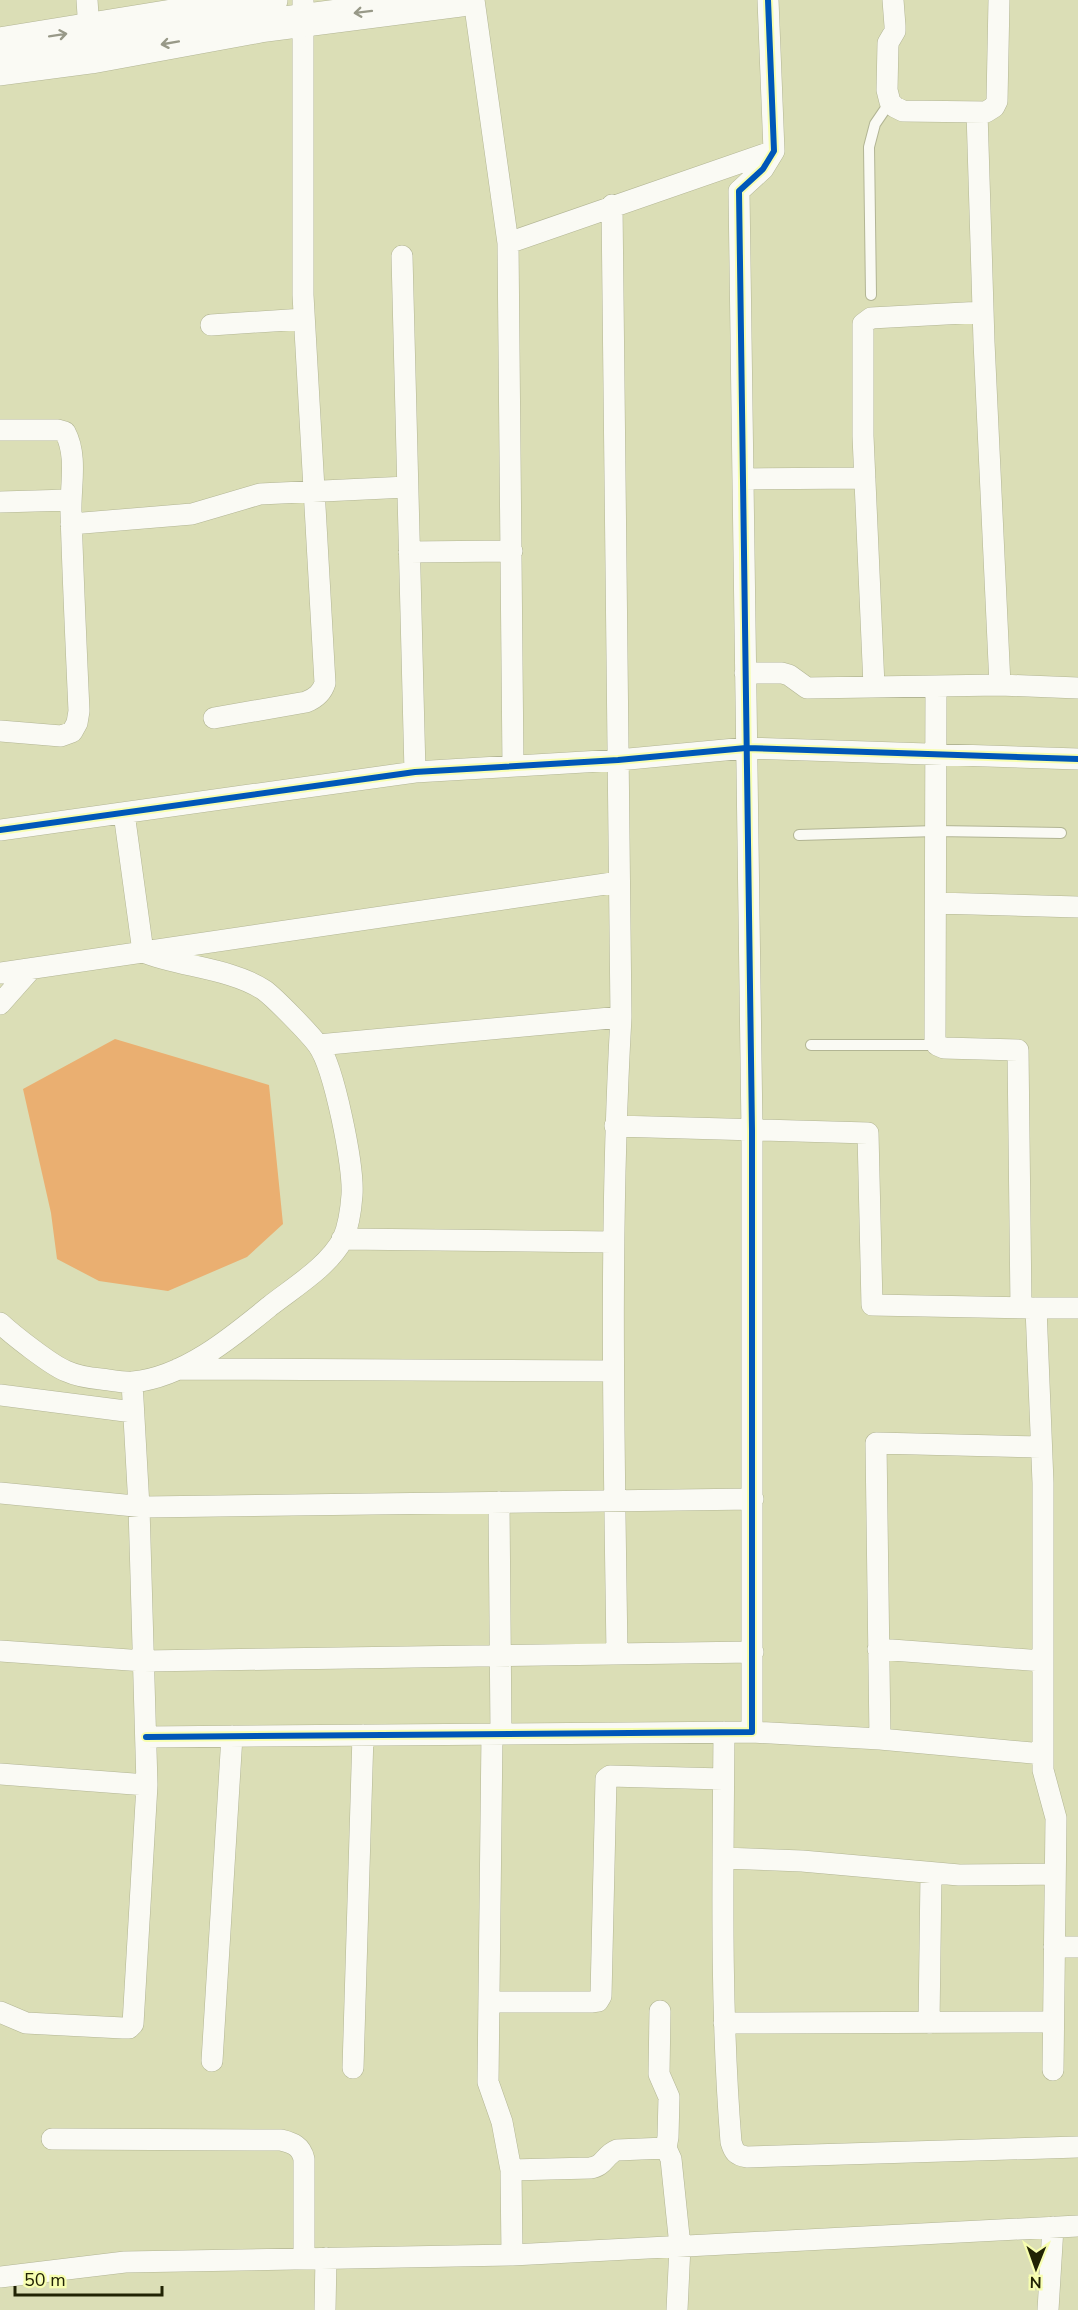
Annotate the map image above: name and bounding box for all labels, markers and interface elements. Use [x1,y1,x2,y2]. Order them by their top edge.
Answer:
one-way arrow [353,7,373,18]
one-way arrow [47,30,67,41]
one-way arrow [161,37,180,48]
north arrow [1006,2238,1066,2298]
scale bar [15,2259,162,2297]
text: 50 m [24,2268,66,2292]
text: N [1030,2271,1042,2293]

